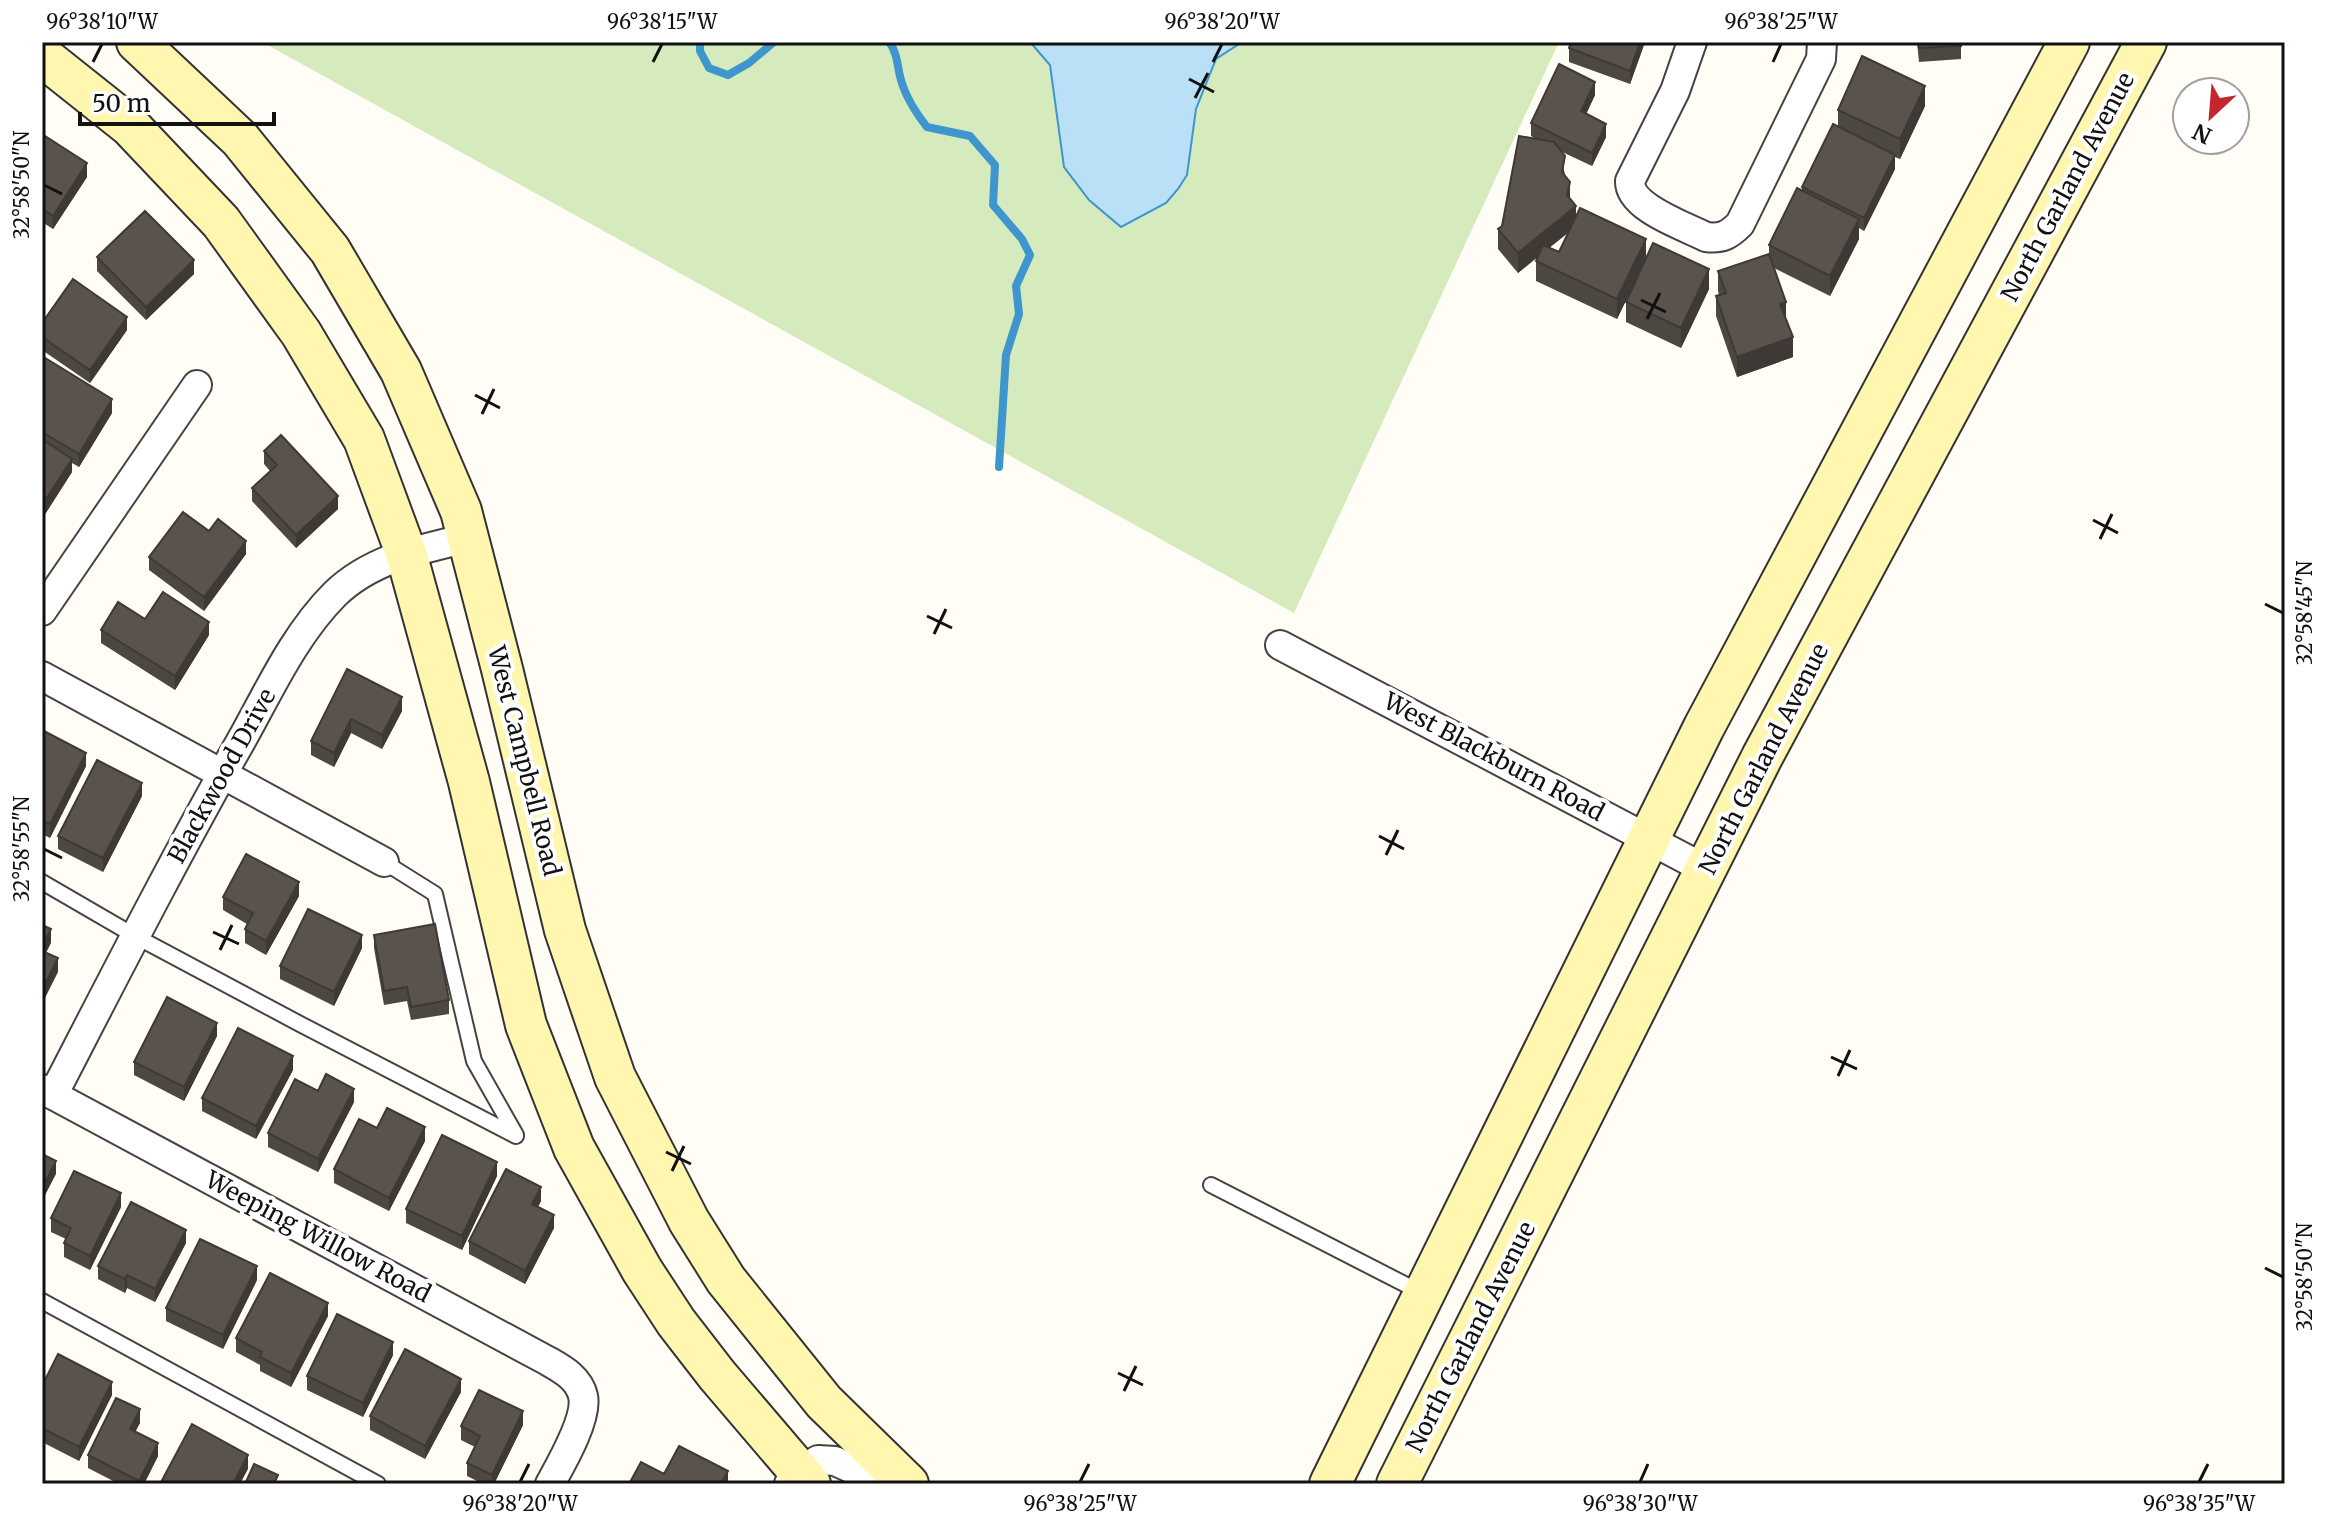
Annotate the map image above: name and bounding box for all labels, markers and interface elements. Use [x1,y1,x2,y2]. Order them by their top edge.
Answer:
text: 96°38'10"W [46,9,159,34]
text: 96°38'15"W [607,9,718,34]
text: 96°38'20"W [1165,9,1281,34]
text: 96°38'25"W [1725,9,1839,34]
street label: North Garland Avenue [1994,67,2141,307]
scale bar [80,76,274,126]
north arrow [2171,76,2251,156]
text: 50 m [92,88,151,119]
text: N [2188,117,2216,150]
text: 32°58'50"N [9,130,34,239]
text: 32°58'45"N [2292,560,2317,665]
street label: North Garland Avenue [1692,638,1835,879]
street label: West Campbell Road [481,642,568,879]
street label: Blackwood Drive [161,683,282,869]
street label: West Blackburn Road [1378,685,1610,828]
text: 32°58'55"N [9,795,34,902]
street label: Weeping Willow Road [199,1163,436,1309]
street label: North Garland Avenue [1399,1216,1542,1457]
text: 32°58'50"N [2292,1222,2317,1331]
text: 96°38'20"W [463,1491,579,1516]
text: 96°38'25"W [1024,1491,1138,1516]
text: 96°38'30"W [1583,1491,1698,1516]
text: 96°38'35"W [2143,1491,2256,1516]

